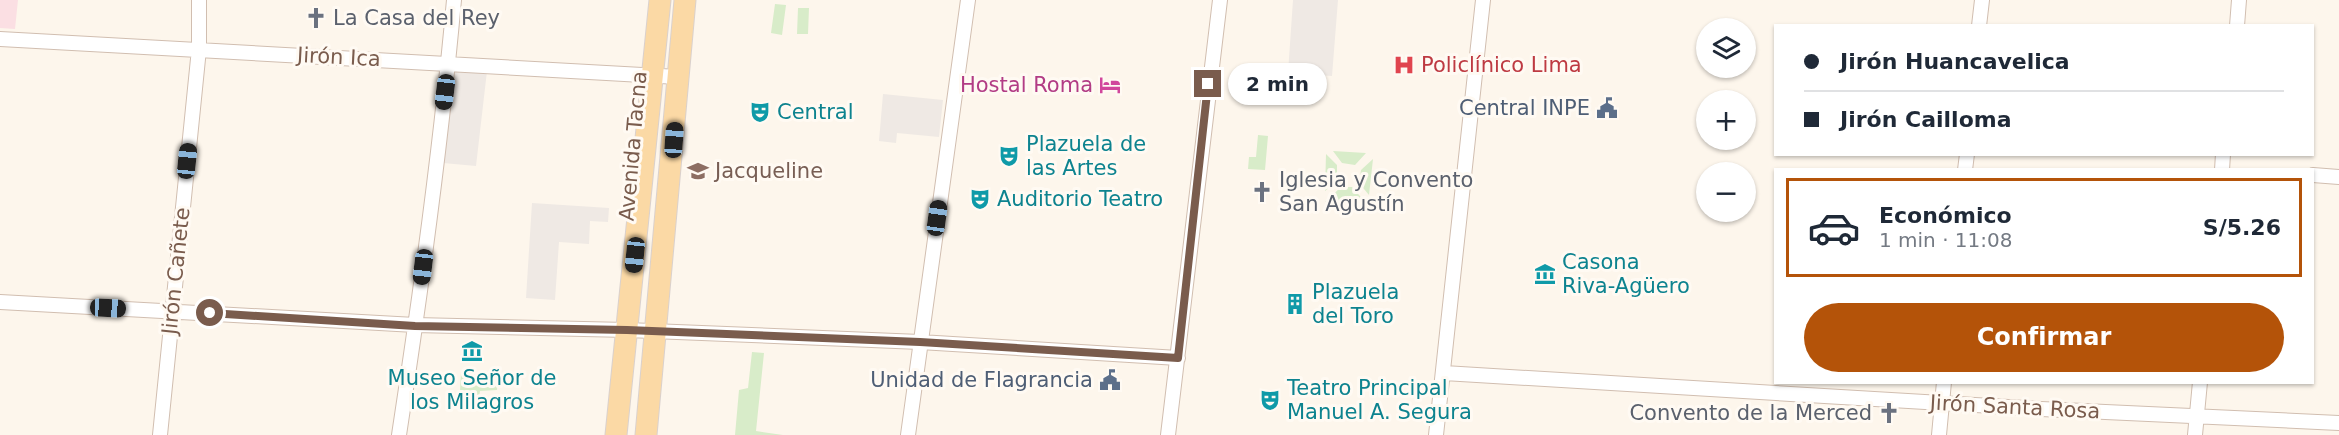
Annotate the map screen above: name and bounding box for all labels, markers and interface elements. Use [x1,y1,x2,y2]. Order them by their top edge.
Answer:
church icon: La Casa del Rey [304,6,328,30]
place label: La Casa del Rey [333,6,500,30]
map controls [1696,18,1756,222]
button: layers [1696,18,1756,78]
street label: Jirón Ica [295,43,381,71]
text: Jirón Huancavelica [1840,49,2070,74]
hospital icon: Policlínico Lima [1392,53,1416,77]
place label: Policlínico Lima [1421,53,1582,77]
callout: 2 min [1229,63,1328,105]
street label: Avenida Tacna [614,70,652,222]
route end [1194,70,1221,97]
text: 2 min [1246,72,1309,96]
car [434,73,456,111]
place label: Hostal Roma [960,73,1093,97]
hotel icon: Hostal Roma [1098,73,1122,97]
button: + [1696,90,1756,150]
place label: Central INPE [1459,96,1590,120]
public building icon: Central INPE [1595,96,1619,120]
theatre icon: Central [748,100,772,124]
place label: Central [777,100,853,124]
text: Jirón Cailloma [1840,107,2012,132]
car [664,121,684,159]
place label: Plazuela de las Artes [1026,132,1146,180]
car [176,142,198,180]
theatre icon: Plazuela de las Artes [997,144,1021,168]
school or university icon: Jacqueline [686,159,710,183]
place label: Jacqueline [713,159,823,183]
button: − [1696,162,1756,222]
place label: Iglesia y Convento San Agustín [1279,168,1473,216]
church icon: Iglesia y Convento San Agustín [1250,180,1274,204]
theatre icon: Auditorio Teatro [968,187,992,211]
place label: Auditorio Teatro [997,187,1163,211]
car [926,199,948,237]
icon: car [1807,201,1861,255]
text: Económico [1879,203,2012,228]
street label: Jirón Cañete [157,206,195,338]
text: S/5.26 [2203,215,2281,240]
text: 1 min · 11:08 [1879,228,2013,252]
car [624,236,646,274]
car [412,248,434,286]
place label: Casona Riva-Agüero [1562,250,1690,298]
museum icon: Casona Riva-Agüero [1533,262,1557,286]
place label: Plazuela del Toro [1312,280,1399,328]
building icon: Plazuela del Toro [1283,292,1307,316]
car [90,298,126,318]
route start [196,299,223,326]
button: Confirmar [1804,303,2284,372]
museum icon: Museo Señor de los Milagros [460,339,484,363]
place label: Museo Señor de los Milagros [388,366,556,414]
place label: Unidad de Flagrancia [870,368,1093,392]
public building icon: Unidad de Flagrancia [1098,368,1122,392]
place label: Teatro Principal Manuel A. Segura [1286,376,1472,424]
theatre icon: Teatro Principal Manuel A. Segura [1258,388,1282,412]
street label: Jirón Santa Rosa [1927,390,2101,423]
place label: Convento de la Merced [1629,401,1872,425]
church icon: Convento de la Merced [1877,401,1901,425]

